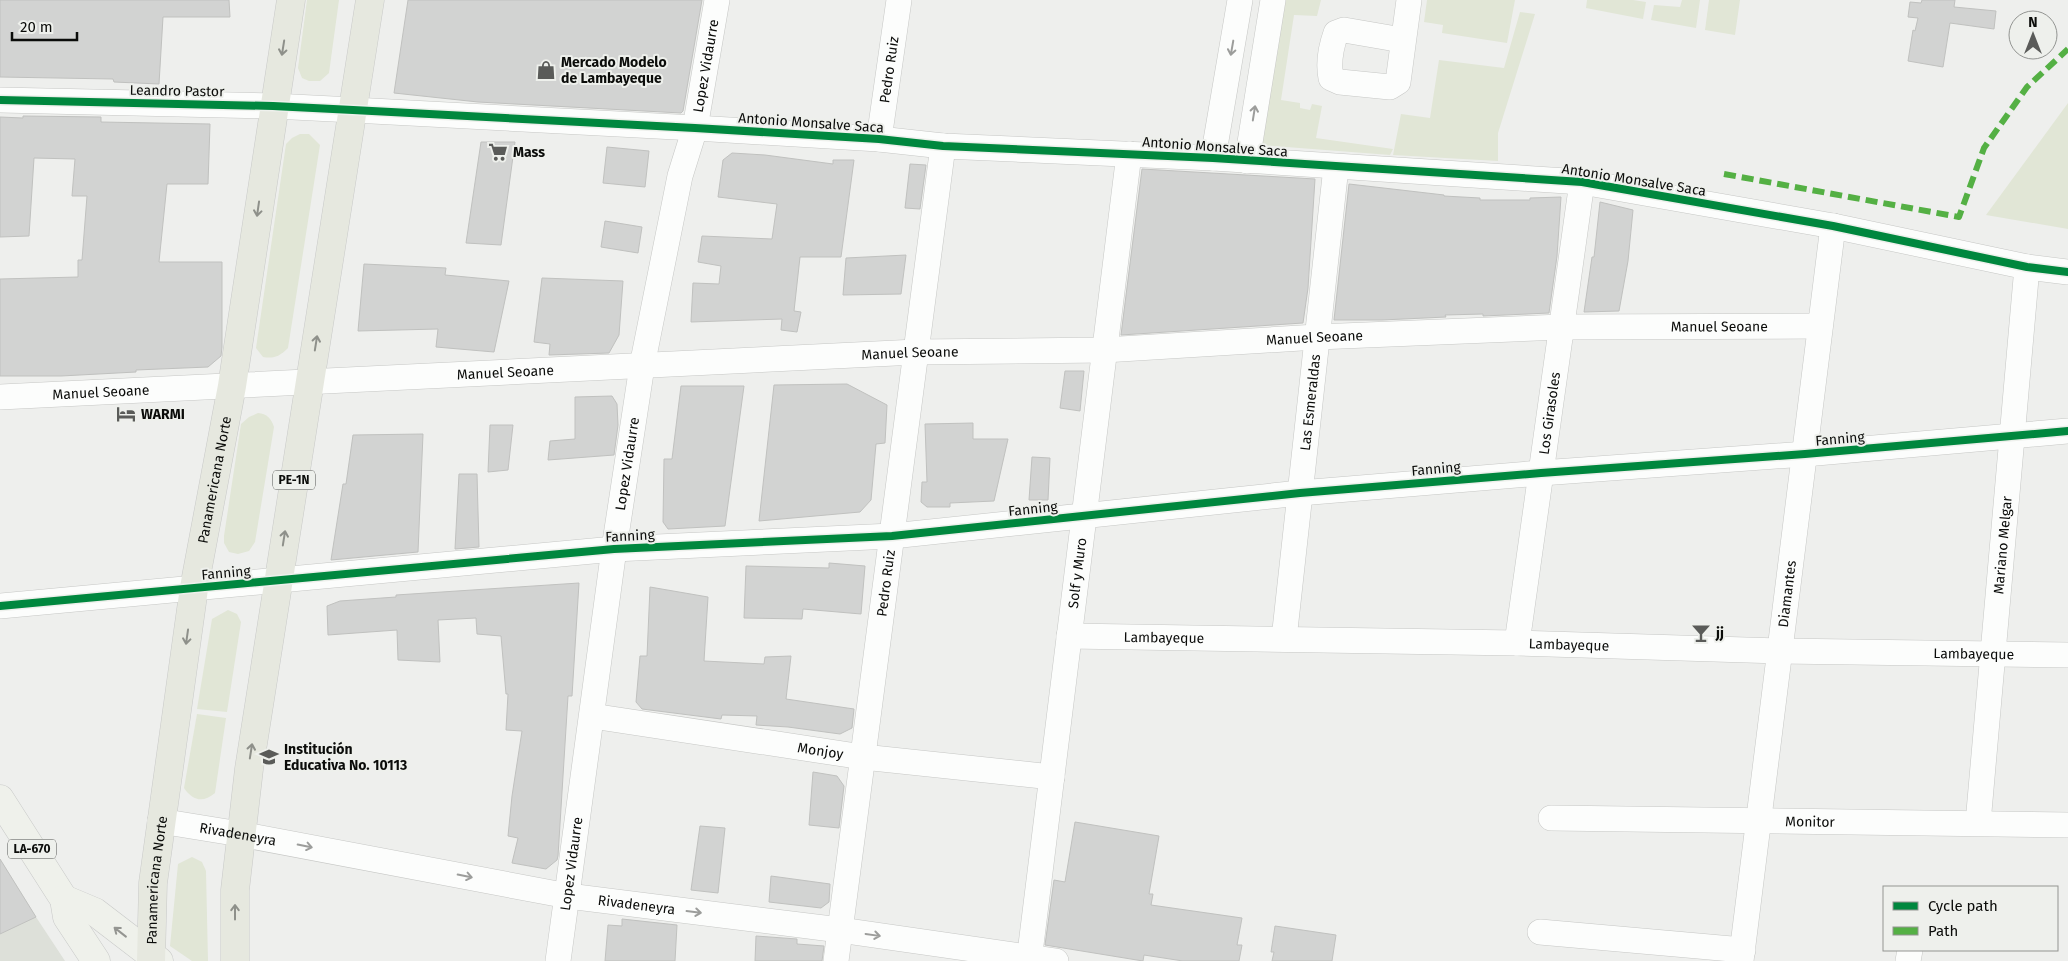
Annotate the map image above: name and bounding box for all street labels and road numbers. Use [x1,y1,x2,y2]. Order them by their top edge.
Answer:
street label: Lopez Vidaurre [689,18,722,114]
street label: Pedro Ruiz [876,35,902,104]
street label: Leandro Pastor [129,82,225,100]
street label: Antonio Monsalve Saca [738,109,884,137]
street label: Antonio Monsalve Saca [1142,133,1288,161]
street label: Antonio Monsalve Saca [1561,160,1707,200]
street label: Manuel Seoane [1671,318,1768,335]
street label: Manuel Seoane [1265,327,1363,349]
street label: Manuel Seoane [861,343,959,363]
street label: Las Esmeraldas [1296,353,1324,452]
street label: Manuel Seoane [456,361,554,383]
street label: Los Girasoles [1535,370,1564,456]
street label: Manuel Seoane [52,381,150,403]
street label: Panamericana Norte [194,415,235,545]
street label: Lopez Vidaurre [611,416,643,512]
street label: Fanning [1815,428,1866,450]
street label: Fanning [1411,458,1462,480]
road number: PE-1N [273,470,315,490]
street label: Mariano Melgar [1990,495,2015,595]
street label: Fanning [1007,498,1059,520]
street label: Fanning [605,526,656,546]
street label: Solf y Muro [1064,537,1090,609]
street label: Pedro Ruiz [873,549,898,618]
street label: Diamantes [1774,559,1800,628]
street label: Fanning [201,562,252,584]
street label: Lambayeque [1124,628,1204,647]
street label: Lambayeque [1528,635,1610,654]
street label: Lambayeque [1933,645,2014,663]
street label: Monjoy [796,739,845,762]
street label: Monitor [1785,813,1836,830]
street label: Panamericana Norte [143,815,171,945]
street label: Lopez Vidaurre [556,816,586,912]
street label: Rivadeneyra [198,819,278,849]
road number: LA-670 [8,840,56,859]
street label: Rivadeneyra [597,891,676,918]

